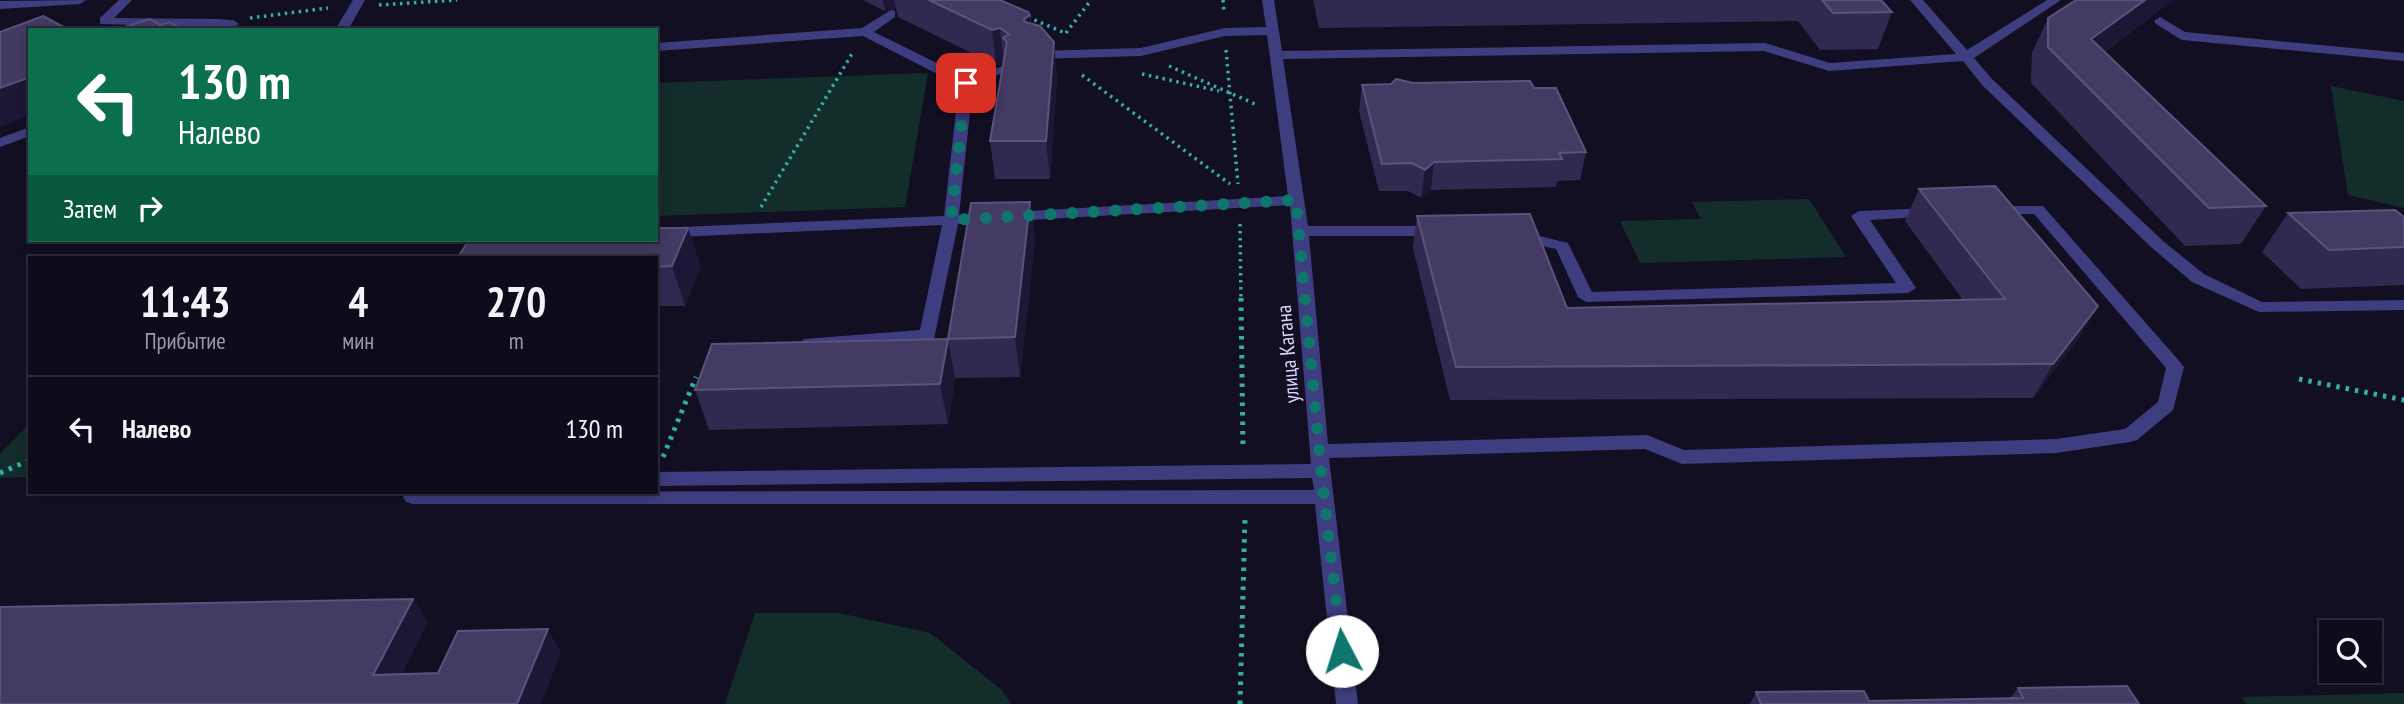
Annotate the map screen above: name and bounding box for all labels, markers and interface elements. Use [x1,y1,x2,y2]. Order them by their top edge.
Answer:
text: 130 m [178,49,291,113]
pin [936,53,996,113]
icon: left [63,56,154,147]
icon: arrive [947,64,985,102]
text: Налево [178,111,261,153]
icon: right [131,189,169,227]
text: Затем [63,192,117,225]
text: 11:43 [140,274,231,329]
text: 4 [348,274,368,329]
text: 270 [486,274,546,329]
street label: улица Кагана [1270,304,1305,404]
text: Прибытие [144,326,226,355]
text: мин [342,326,374,355]
text: m [509,326,524,355]
icon: left [63,410,101,448]
text: Налево [122,412,191,445]
text: 130 m [565,412,623,445]
position arrow [1305,614,1379,688]
map controls [2319,620,2382,683]
button: search [2319,620,2382,683]

